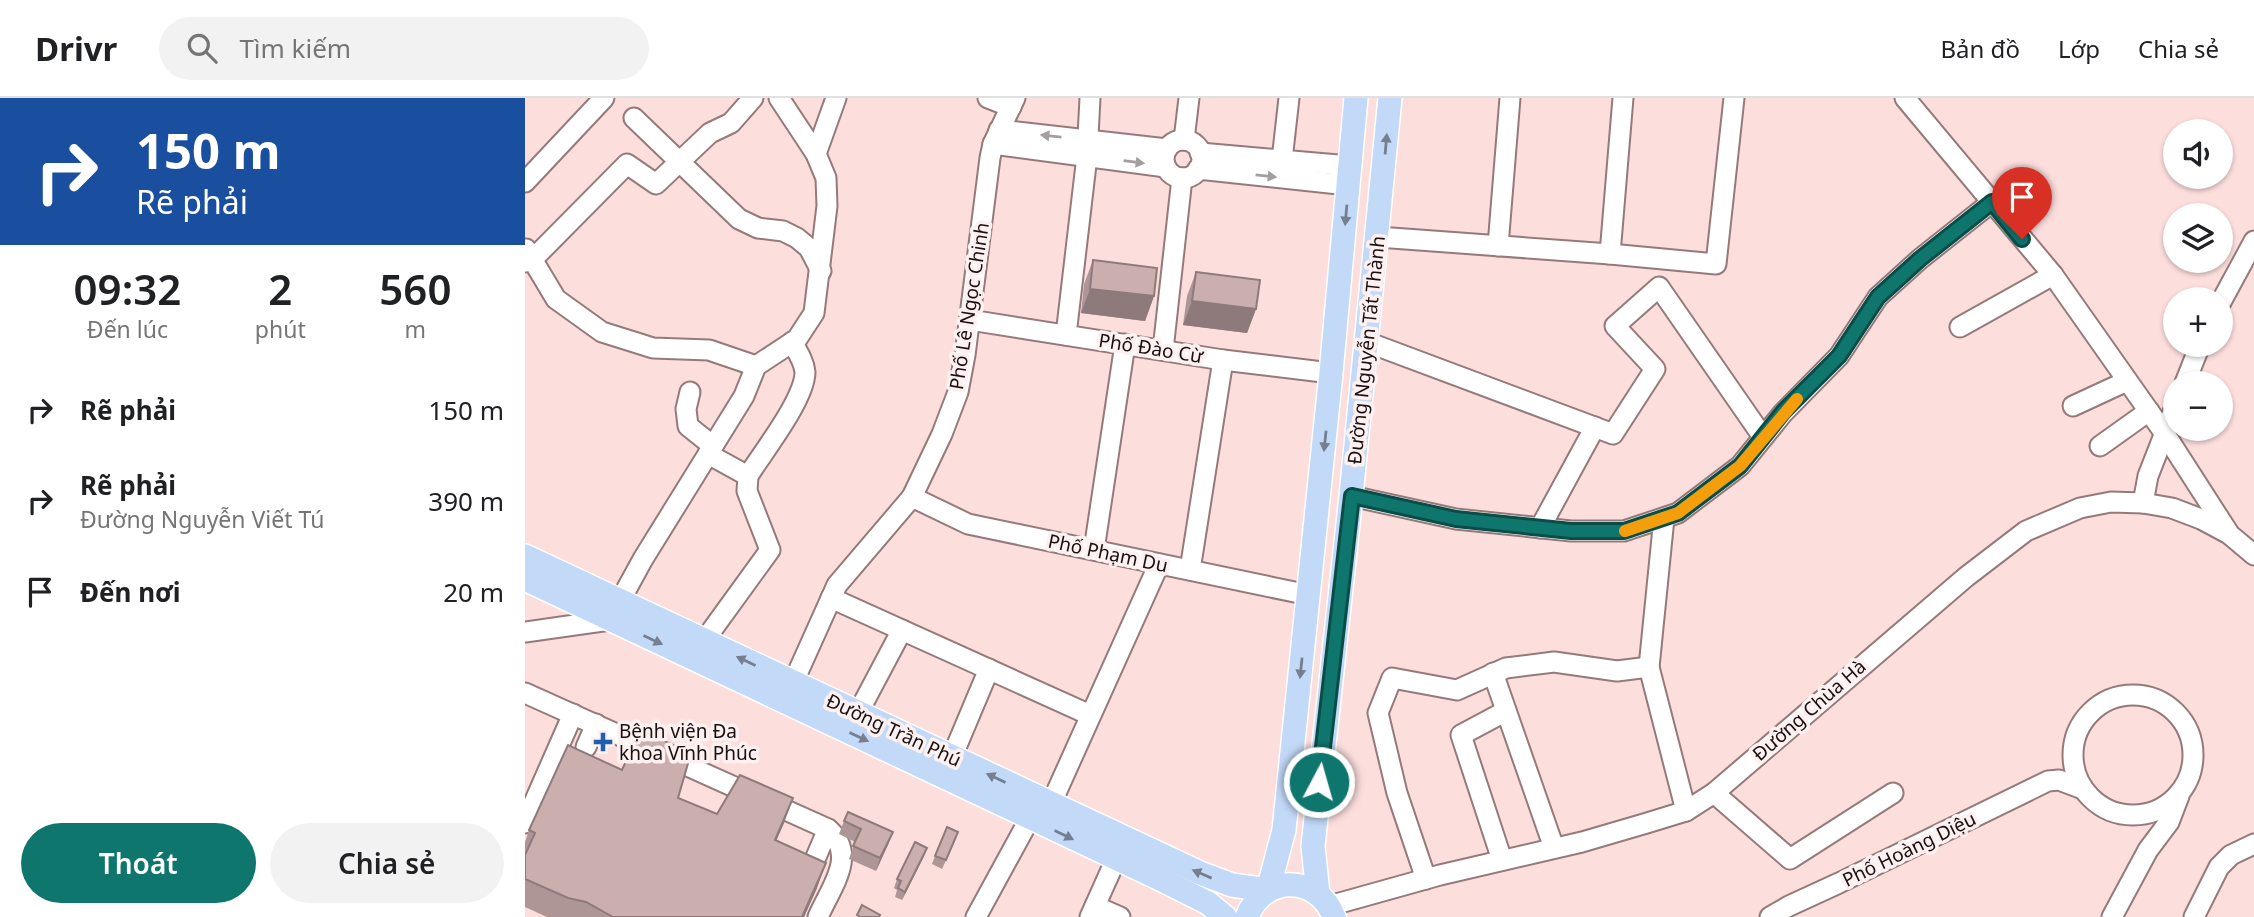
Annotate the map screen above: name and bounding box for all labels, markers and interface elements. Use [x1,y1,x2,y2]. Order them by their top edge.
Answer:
search box [159,17,649,80]
text: Drivr [35,26,117,71]
icon: search [183,29,221,67]
text: Tìm kiếm [239,30,351,66]
text: Bản đồ [1940,32,2020,65]
text: Lớp [2058,32,2100,65]
text: Chia sẻ [2138,32,2219,65]
text: 150 m [136,117,281,183]
map controls [2163,119,2233,441]
button: sound [2163,119,2233,189]
icon: right [21,126,112,217]
one-way arrow [1039,130,1061,141]
one-way arrow [1381,132,1392,154]
one-way arrow [1123,156,1145,167]
pin [1992,167,2052,239]
one-way arrow [1256,171,1278,182]
icon: arrive [2003,178,2041,216]
text: Rẽ phải [136,180,248,223]
button: layers [2163,203,2233,273]
one-way arrow [1340,204,1351,226]
street label: Phố Lê Ngọc Chinh [943,220,995,392]
street label: Đường Nguyễn Tất Thành [1341,234,1391,466]
text: 09:32 [74,260,181,317]
text: 2 [268,260,292,317]
text: 560 [379,260,451,317]
button: + [2163,287,2233,357]
text: Đến lúc [87,313,168,345]
text: phút [255,313,306,345]
text: m [405,313,426,345]
street label: Phố Đào Cừ [1097,327,1206,369]
button: − [2163,371,2233,441]
icon: right [21,391,59,429]
text: Rẽ phải [80,392,176,428]
text: 150 m [428,392,504,428]
one-way arrow [1319,431,1330,453]
text: Rẽ phải [80,467,176,503]
icon: right [21,482,59,520]
text: 390 m [428,483,504,519]
text: Đường Nguyễn Viết Tú [80,503,324,535]
street label: Phố Phạm Du [1046,528,1170,578]
icon: arrive [21,573,59,611]
text: Đến nơi [80,574,181,610]
text: 20 m [443,574,504,610]
one-way arrow [643,634,663,646]
street label: Đường Chùa Hà [1747,653,1871,767]
one-way arrow [736,655,756,666]
one-way arrow [1295,657,1306,679]
street label: Đường Trần Phú [822,687,966,773]
place label: Bệnh viện Đa khoa Vĩnh Phúc [619,718,757,766]
one-way arrow [849,731,869,743]
marker: Bệnh viện Đa khoa Vĩnh Phúc [593,732,613,752]
position arrow [1282,745,1356,819]
one-way arrow [986,772,1006,784]
street label: Phố Hoàng Diệu [1838,805,1980,893]
button: Thoát [21,823,256,903]
button: Chia sẻ [270,823,504,903]
one-way arrow [1054,829,1074,840]
one-way arrow [1192,868,1213,879]

